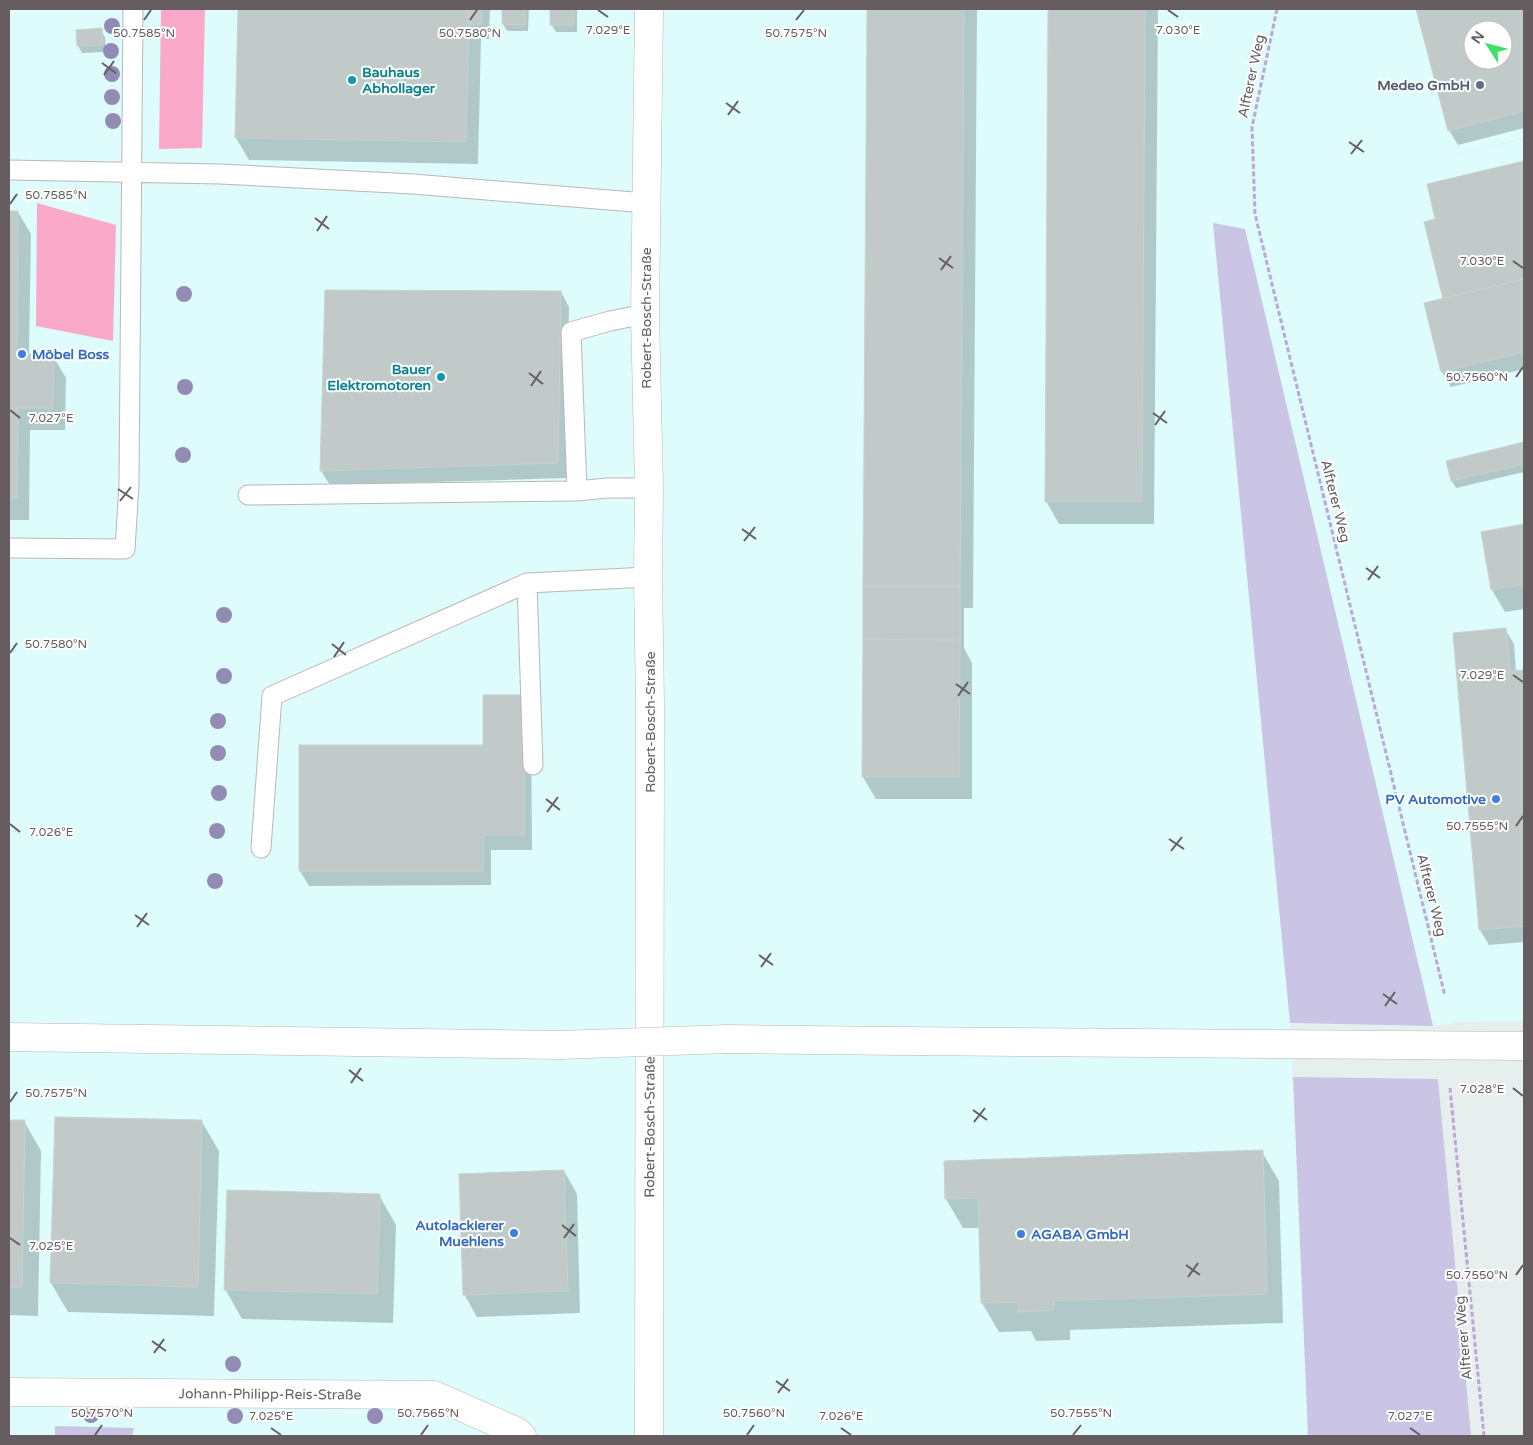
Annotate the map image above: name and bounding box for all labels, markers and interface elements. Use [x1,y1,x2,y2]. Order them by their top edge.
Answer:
north arrow [1463,20,1513,70]
text: 7.029°E [586,23,631,37]
text: 7.030°E [1156,23,1201,37]
text: 50.7585°N [113,26,175,40]
text: 50.7580°N [439,26,501,40]
text: 50.7575°N [765,26,827,40]
text: N [1468,28,1488,47]
street label: Alfterer Weg [1234,33,1269,119]
place label: Bauhaus Abhollager [362,64,436,97]
marker: Bauhaus Abhollager [346,74,358,86]
place label: Medeo GmbH [1377,77,1470,94]
marker: Medeo GmbH [1474,79,1486,91]
text: 50.7585°N [25,188,87,202]
street label: Robert-Bosch-Straße [638,247,655,389]
text: 7.030°E [1460,254,1505,268]
place label: Möbel Boss [32,346,110,363]
marker: Möbel Boss [16,348,28,360]
place label: Bauer Elektromotoren [327,361,432,394]
text: 50.7560°N [1446,370,1508,384]
marker: Bauer Elektromotoren [435,371,447,383]
text: 7.027°E [28,411,74,425]
street label: Alfterer Weg [1317,458,1354,544]
text: 50.7580°N [25,637,87,651]
street label: Robert-Bosch-Straße [642,651,659,793]
text: 7.029°E [1460,668,1505,682]
place label: PV Automotive [1385,791,1486,808]
marker: PV Automotive [1490,793,1502,805]
text: 50.7555°N [1446,819,1508,833]
text: 7.026°E [29,825,74,839]
street label: Alfterer Weg [1413,852,1450,938]
street label: Robert-Bosch-Straße [641,1056,659,1198]
text: 7.028°E [1460,1082,1505,1096]
text: 50.7575°N [25,1086,87,1100]
place label: Autolackierer Muehlens [415,1217,505,1250]
place label: AGABA GmbH [1031,1226,1129,1243]
marker: Autolackierer Muehlens [508,1227,520,1239]
marker: AGABA GmbH [1015,1228,1027,1240]
text: 7.025°E [29,1239,74,1253]
text: 50.7550°N [1446,1268,1508,1282]
street label: Alfterer Weg [1451,1295,1476,1381]
street label: Johann-Philipp-Reis-Straße [178,1385,362,1403]
text: 50.7570°N [71,1406,133,1420]
text: 50.7565°N [397,1406,459,1420]
text: 50.7560°N [723,1406,785,1420]
text: 50.7555°N [1050,1406,1112,1420]
text: 7.025°E [249,1409,294,1423]
text: 7.026°E [819,1409,864,1423]
text: 7.027°E [1387,1409,1433,1423]

